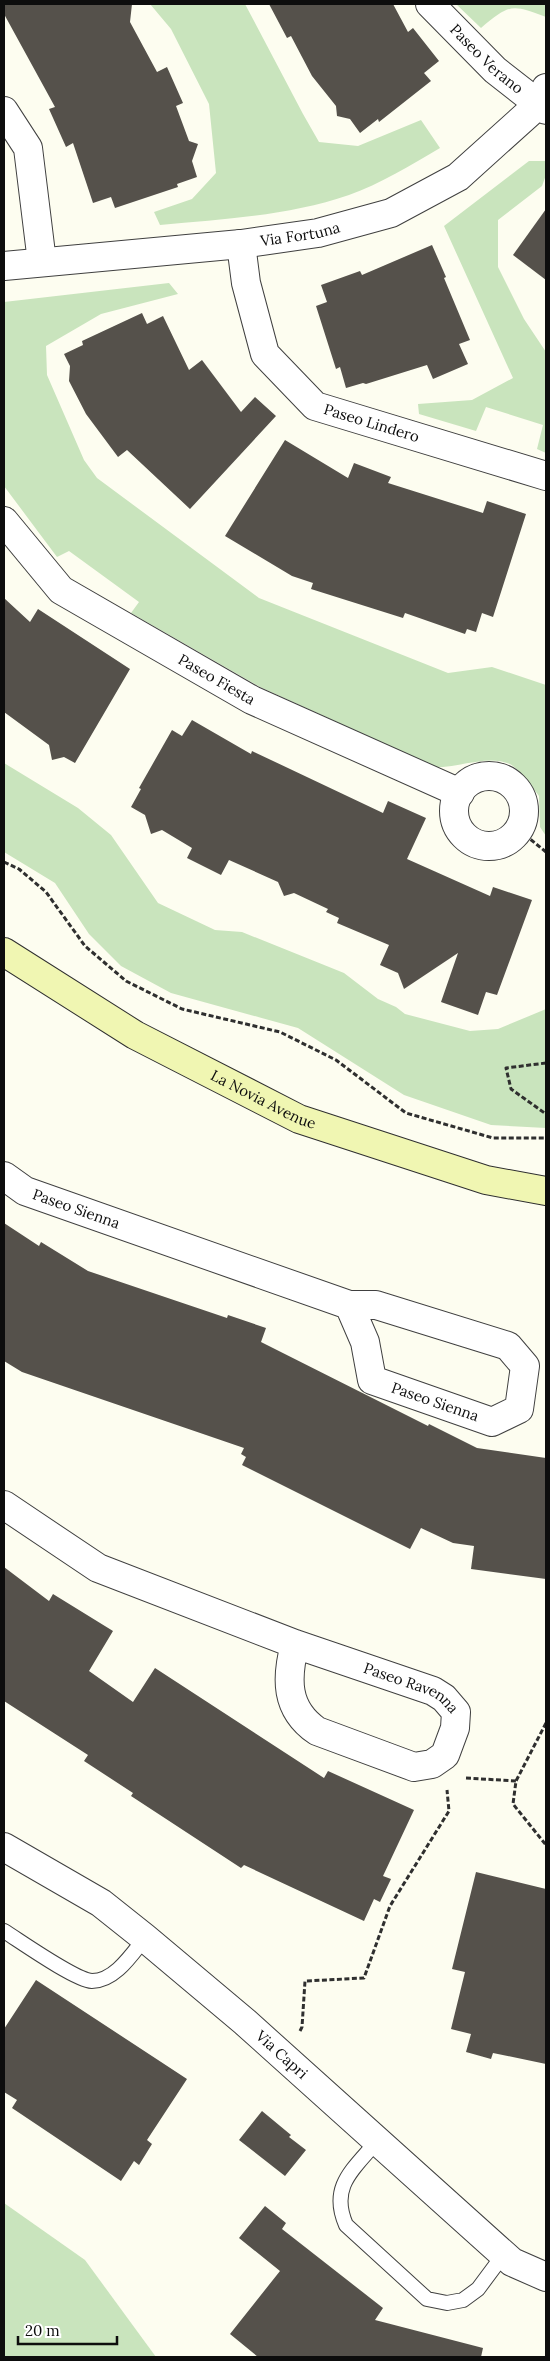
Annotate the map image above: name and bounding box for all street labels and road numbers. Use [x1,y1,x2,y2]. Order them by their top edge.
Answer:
street label: Paseo Verano [446,20,528,98]
street label: Via Fortuna [258,217,342,250]
street label: Paseo Lindero [322,399,422,446]
street label: Paseo Fiesta [175,650,259,709]
street label: La Novia Avenue [208,1065,318,1133]
street label: Paseo Sienna [30,1184,123,1233]
street label: Paseo Sienna [389,1378,482,1425]
street label: Paseo Ravenna [361,1658,463,1717]
street label: Via Capri [251,2026,312,2083]

